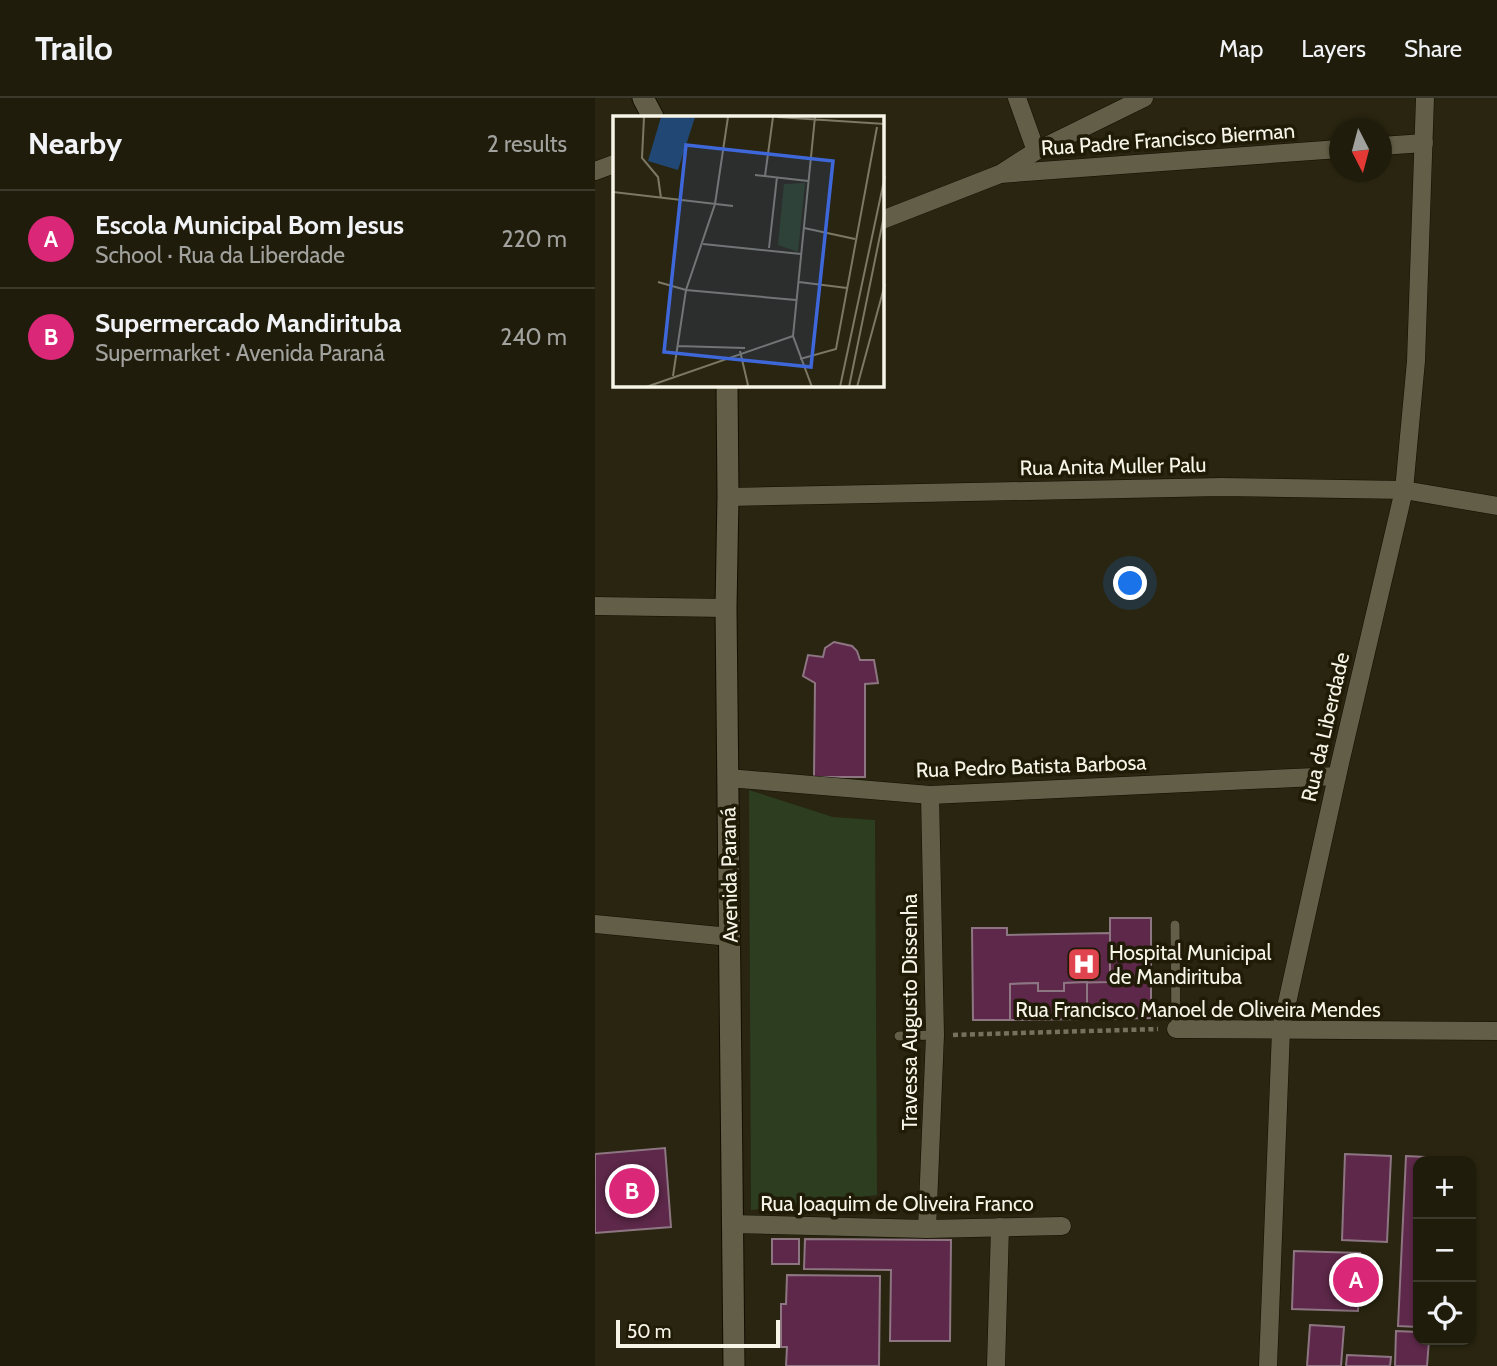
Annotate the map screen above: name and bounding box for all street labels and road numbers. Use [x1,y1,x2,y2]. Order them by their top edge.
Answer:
street label: Rua Padre Francisco Bierman [1040,118,1296,160]
street label: Rua Anita Muller Palu [1019,452,1207,480]
street label: Rua da Liberdade [1296,650,1354,804]
street label: Rua Pedro Batista Barbosa [915,749,1147,783]
street label: Avenida Paraná [715,807,743,943]
street label: Travessa Augusto Dissenha [897,894,922,1130]
street label: Rua Francisco Manoel de Oliveira Mendes [1015,997,1381,1022]
street label: Rua Joaquim de Oliveira Franco [760,1191,1034,1216]

